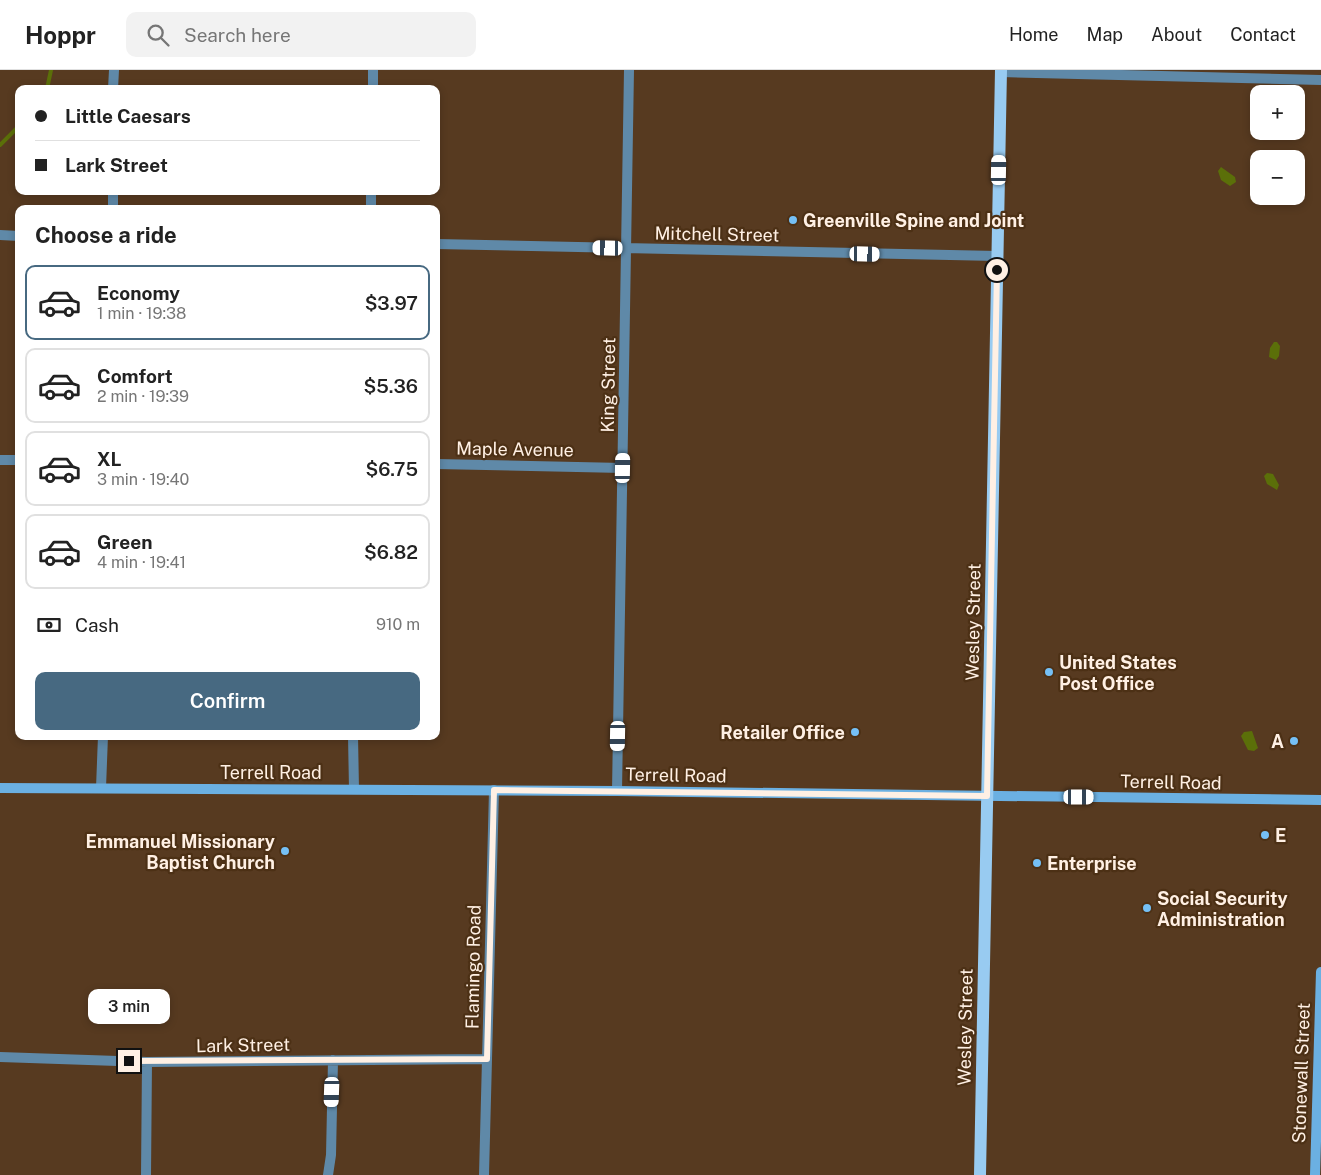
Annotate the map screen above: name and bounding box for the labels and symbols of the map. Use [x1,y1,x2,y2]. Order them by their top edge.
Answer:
car [991,155,1006,185]
place label: Greenville Spine and Joint [803,210,1024,231]
marker: Greenville Spine and Joint [787,214,799,226]
street label: Mitchell Street [654,222,780,246]
car [592,240,623,256]
car [849,246,880,262]
route start [986,259,1008,281]
street label: King Street [597,337,619,433]
street label: Maple Avenue [456,437,574,461]
car [615,453,630,483]
street label: Wesley Street [961,563,985,681]
place label: United States Post Office [1059,652,1177,694]
marker: United States Post Office [1043,666,1055,678]
car [610,721,625,751]
place label: Retailer Office [720,722,845,743]
marker: Retailer Office [849,726,861,738]
place label: A [1271,731,1284,752]
marker: A [1288,735,1300,747]
street label: Terrell Road [220,762,322,783]
street label: Terrell Road [625,764,727,786]
street label: Terrell Road [1120,771,1222,793]
car [1064,790,1094,805]
place label: E [1275,825,1286,846]
marker: E [1259,829,1271,841]
place label: Emmanuel Missionary Baptist Church [86,831,275,873]
marker: Emmanuel Missionary Baptist Church [279,845,291,857]
place label: Enterprise [1047,853,1137,874]
marker: Enterprise [1031,857,1043,869]
place label: Social Security Administration [1157,888,1288,930]
marker: Social Security Administration [1141,902,1153,914]
street label: Flamingo Road [461,905,485,1029]
street label: Wesley Street [953,968,977,1086]
callout: 3 min [88,988,170,1024]
street label: Stonewall Street [1288,1002,1314,1144]
street label: Lark Street [196,1034,290,1056]
route end [118,1050,140,1072]
car [323,1077,340,1107]

